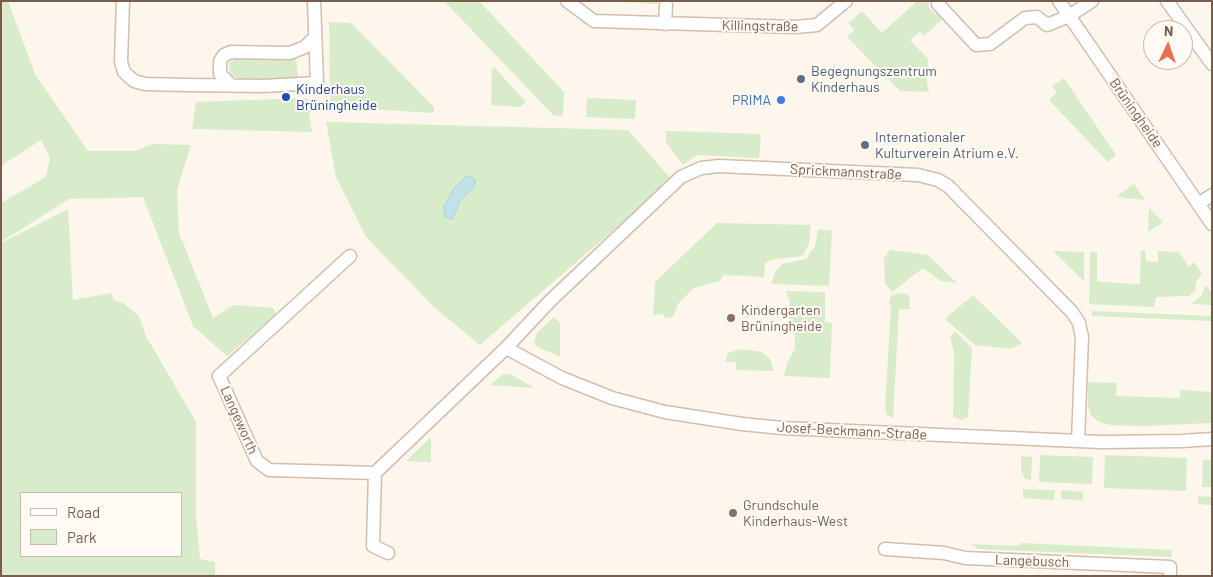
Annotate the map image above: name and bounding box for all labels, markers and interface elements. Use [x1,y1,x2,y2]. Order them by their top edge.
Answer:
street label: Killingstraße [722,17,798,35]
north arrow [1143,20,1193,70]
text: N [1164,22,1174,39]
place label: Begegnungszentrum Kinderhaus [811,63,937,95]
marker: Begegnungszentrum Kinderhaus [795,73,807,85]
street label: Brüningheide [1106,75,1166,151]
place label: Kinderhaus Brüningheide [296,81,377,114]
marker: Kinderhaus Brüningheide [280,91,292,103]
place label: PRIMA [732,92,771,108]
marker: PRIMA [775,94,787,106]
place label: Internationaler Kulturverein Atrium e.V. [875,129,1019,162]
marker: Internationaler Kulturverein Atrium e.V. [859,139,871,151]
street label: Sprickmannstraße [790,161,902,183]
place label: Kindergarten Brüningheide [741,302,822,334]
marker: Kindergarten Brüningheide [725,312,737,324]
street label: Langeworth [217,383,261,457]
street label: Josef-Beckmann-Straße [777,419,927,443]
legend [20,492,182,557]
place label: Grundschule Kinderhaus-West [743,497,848,530]
text: Road [67,503,100,521]
marker: Grundschule Kinderhaus-West [727,507,739,519]
text: Park [67,528,96,546]
street label: Langebusch [995,551,1069,571]

